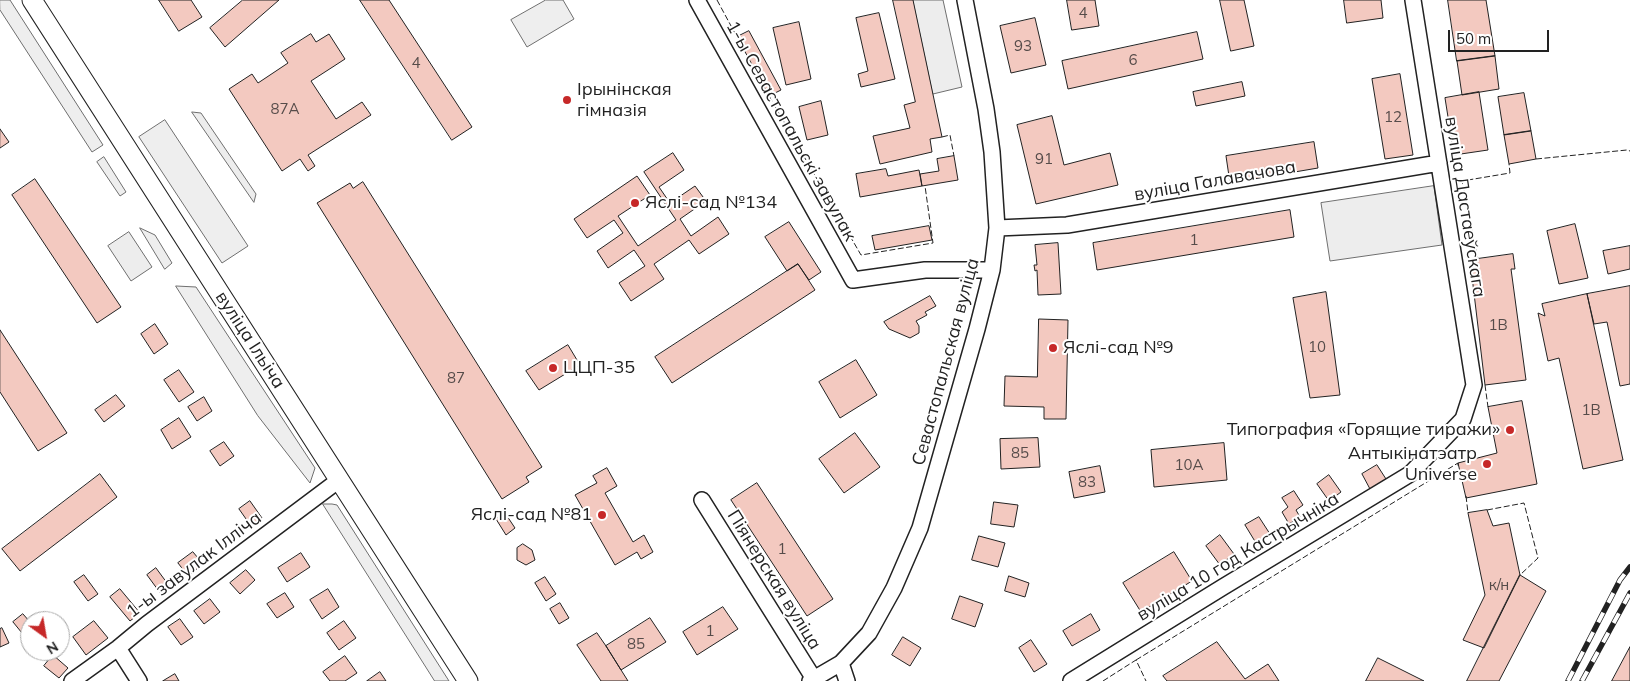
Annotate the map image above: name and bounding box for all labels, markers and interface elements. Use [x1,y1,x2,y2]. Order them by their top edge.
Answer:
house number: 4 [1079,4,1087,22]
street label: 1-ы Севастопальскі завулак [721,17,861,245]
scale bar [1450,20,1551,52]
text: 50 m [1456,29,1491,48]
house number: 93 [1014,37,1032,55]
house number: 6 [1129,51,1137,69]
house number: 4 [412,54,420,72]
place label: Ірынінская гімназія [577,79,672,122]
marker: Ірынінская гімназія [561,94,573,106]
house number: 87А [270,100,300,118]
house number: 12 [1384,108,1402,126]
street label: вуліца Дастаеўскага [1440,115,1490,299]
house number: 91 [1035,150,1053,168]
street label: вуліца Галавачова [1133,156,1297,206]
place label: Яслі-сад №134 [645,192,777,214]
marker: Яслі-сад №134 [629,197,641,209]
house number: 1 [1190,231,1198,249]
street label: Севастопальская вуліца [908,256,984,468]
street label: вуліца Ільіча [211,287,289,393]
house number: 1В [1488,316,1508,334]
place label: Яслі-сад №9 [1063,337,1174,359]
house number: 10 [1308,338,1326,356]
marker: Яслі-сад №9 [1047,342,1059,354]
place label: ЦЦП-35 [563,357,635,379]
marker: ЦЦП-35 [547,362,559,374]
house number: 87 [447,369,465,387]
house number: 1В [1581,401,1601,419]
place label: Типография «Горящие тиражи» [1227,419,1500,441]
marker: Типография «Горящие тиражи» [1504,424,1516,436]
place label: Антыкінатэатр Universe [1348,443,1477,486]
house number: 85 [1011,444,1029,462]
house number: 10А [1174,456,1204,474]
marker: Антыкінатэатр Universe [1481,458,1493,470]
house number: 83 [1078,473,1096,491]
street label: вуліца 10 год Кастрычніка [1133,488,1343,626]
place label: Яслі-сад №81 [471,504,592,526]
street label: Піянерская вуліца [722,506,826,654]
street label: 1-ы завулак Ілліча [122,507,266,623]
marker: Яслі-сад №81 [596,509,608,521]
house number: 1 [778,540,786,558]
house number: к/н [1489,576,1509,594]
north arrow [20,611,70,661]
house number: 1 [706,622,714,640]
house number: 85 [627,635,645,653]
text: N [43,637,62,658]

